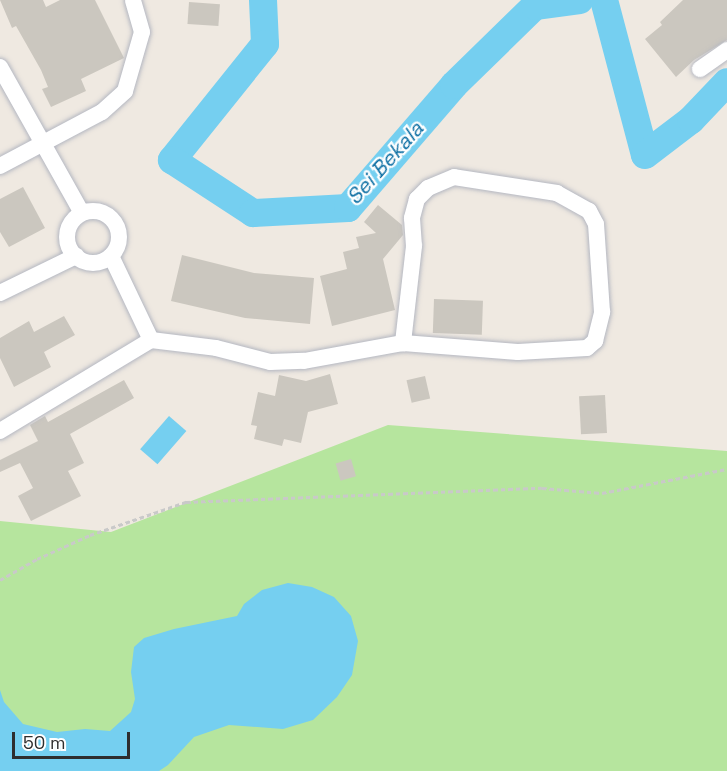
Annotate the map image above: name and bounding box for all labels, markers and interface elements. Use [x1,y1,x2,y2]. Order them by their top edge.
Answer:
water label: Sei Bekala [341,116,429,210]
scale bar [15,720,134,758]
text: 50 m [23,731,65,754]

